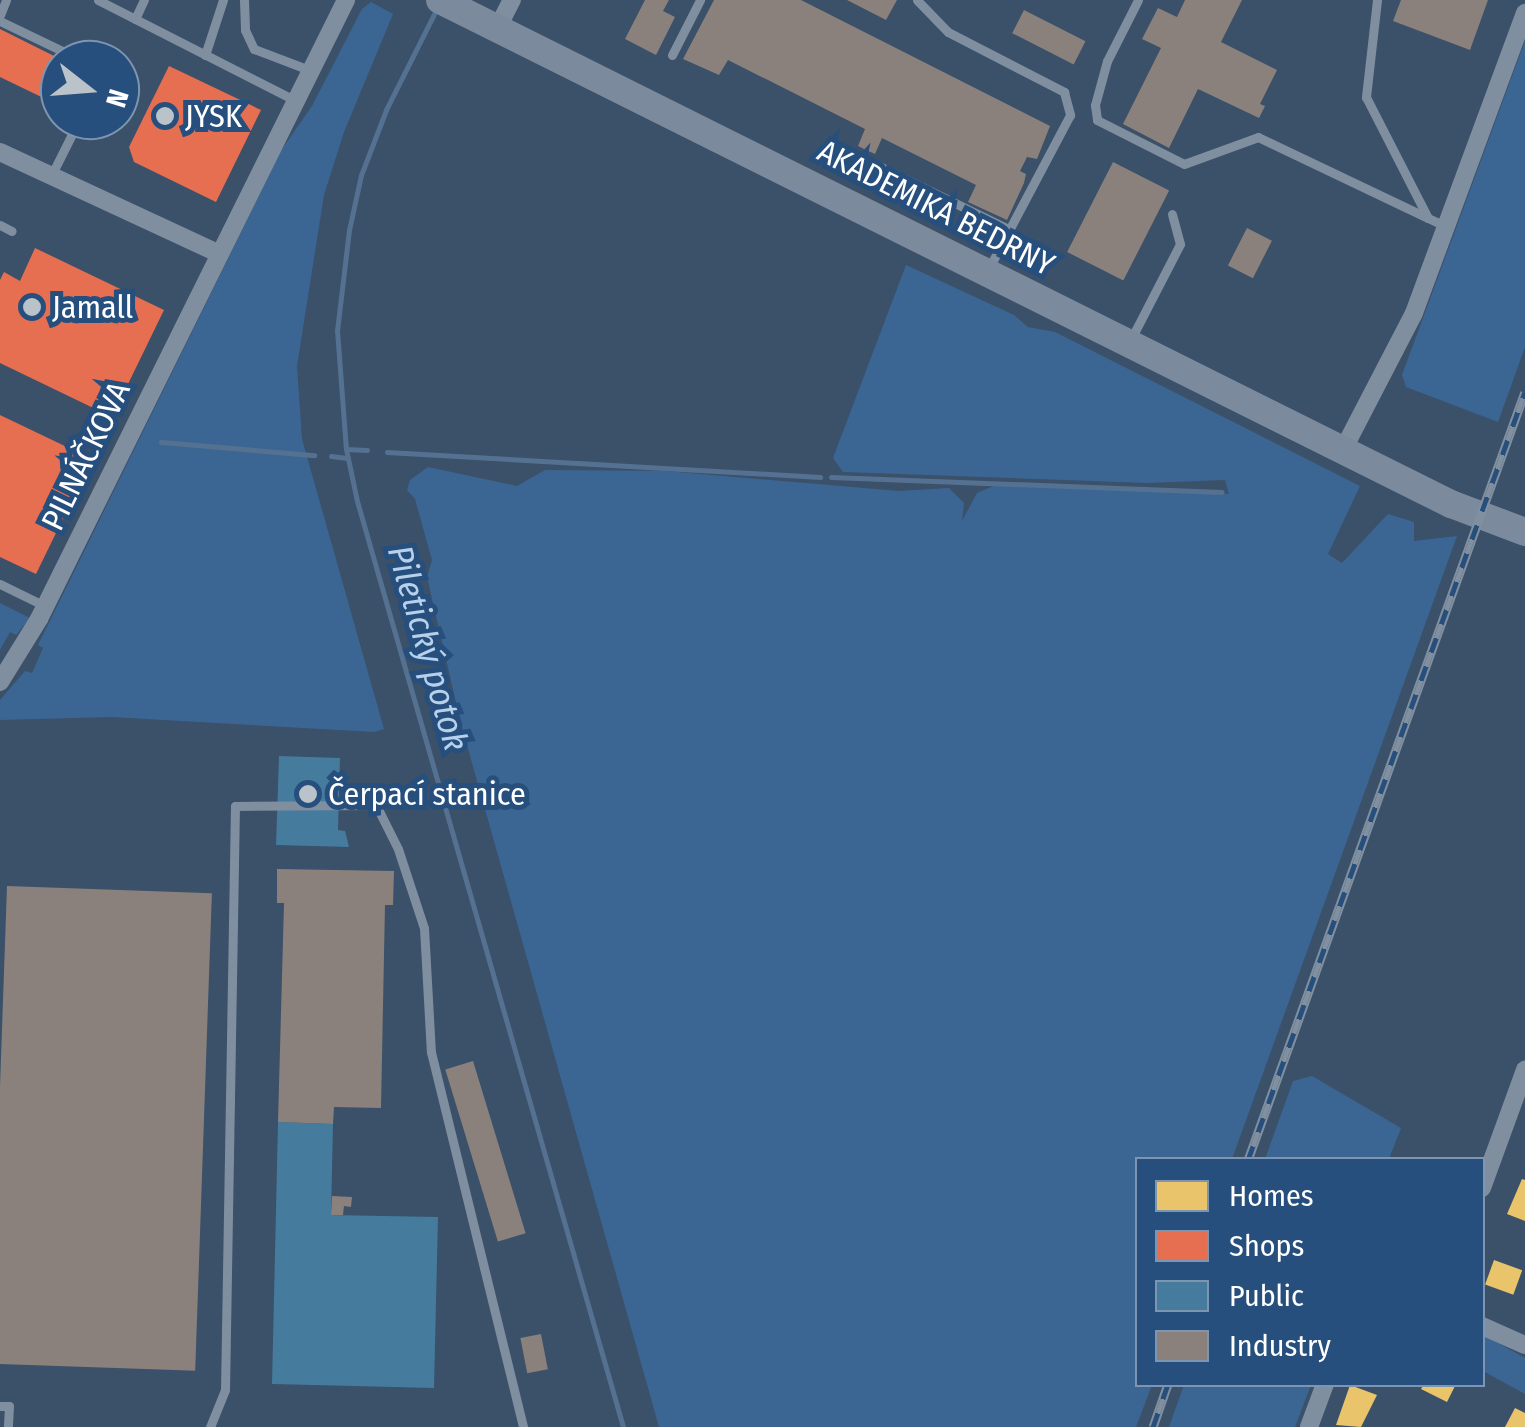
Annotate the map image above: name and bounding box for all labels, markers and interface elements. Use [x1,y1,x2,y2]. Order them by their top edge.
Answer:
north arrow [40,40,140,140]
text: N [99,85,135,111]
place label: JYSK [185,97,242,135]
marker: JYSK [154,105,176,127]
street label: AKADEMIKA BEDRNY [811,132,1061,284]
place label: Jamall [52,288,133,326]
marker: Jamall [21,296,43,318]
street label: PILNÁČKOVA [34,375,138,537]
water label: Piletický potok [379,540,477,756]
place label: Čerpací stanice [328,775,526,813]
marker: Čerpací stanice [297,783,319,805]
legend [1135,1157,1485,1387]
text: Homes [1229,1178,1314,1214]
text: Shops [1229,1228,1304,1264]
text: Public [1229,1278,1304,1314]
text: Industry [1229,1328,1331,1364]

